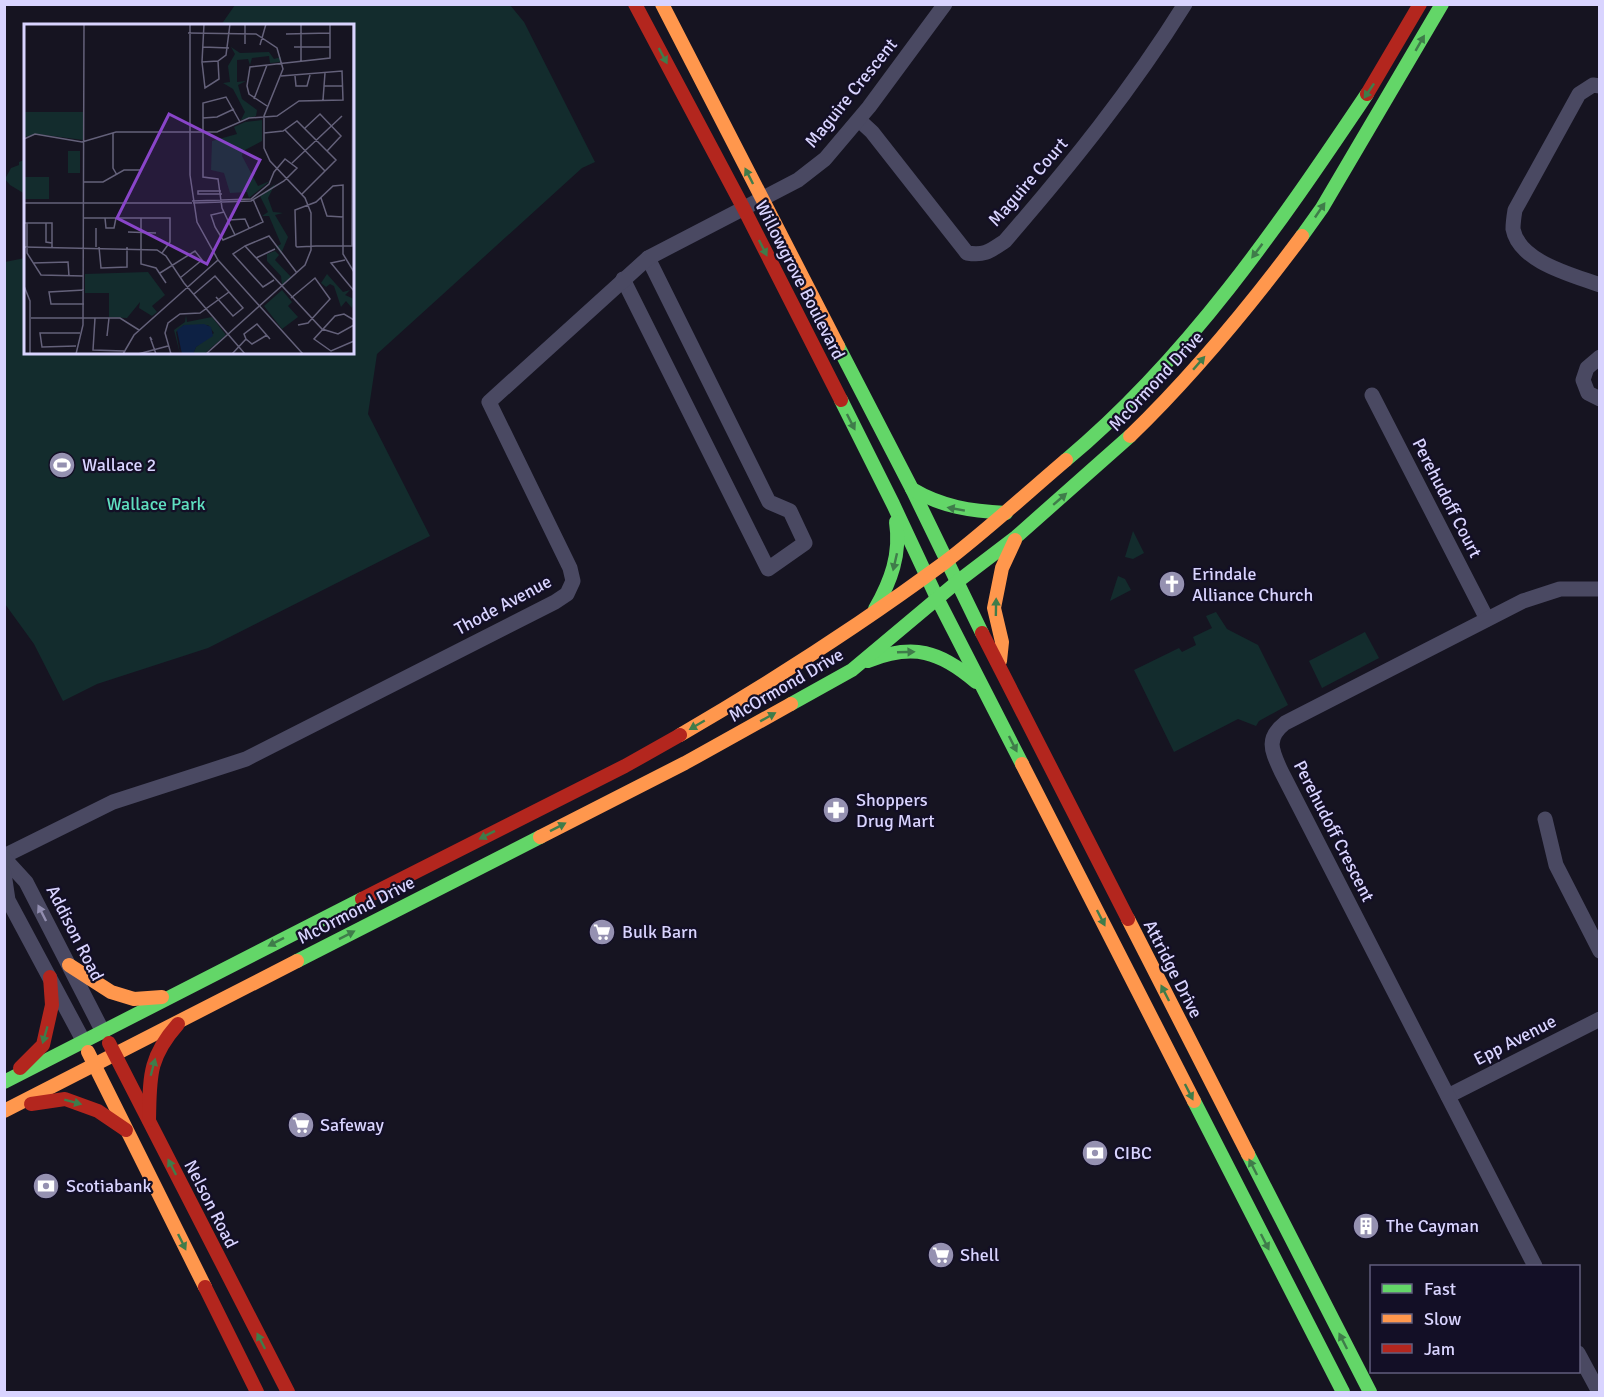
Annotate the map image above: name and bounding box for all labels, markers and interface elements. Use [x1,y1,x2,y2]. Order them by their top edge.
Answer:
inset map [24,24,354,354]
street label: Maguire Crescent [800,34,902,152]
one-way arrow [1415,34,1425,51]
one-way arrow [658,48,668,65]
one-way arrow [1364,83,1375,99]
street label: Maguire Court [984,133,1072,231]
one-way arrow [745,167,755,185]
street label: Willowgrove Boulevard [750,197,850,363]
one-way arrow [1314,202,1325,218]
one-way arrow [758,239,768,256]
one-way arrow [1251,243,1264,259]
street label: McOrmond Drive [1104,326,1208,436]
one-way arrow [1192,356,1205,371]
one-way arrow [846,413,856,430]
street label: Perehudoff Court [1407,435,1487,561]
sports icon: Wallace 2 [47,450,77,480]
place label: Wallace 2 [82,454,156,476]
park label: Wallace Park [106,493,206,515]
one-way arrow [1052,493,1067,506]
one-way arrow [947,504,966,513]
one-way arrow [890,553,899,572]
place label: Erindale Alliance Church [1192,563,1313,606]
church icon: Erindale Alliance Church [1157,569,1187,599]
street label: Thode Avenue [451,570,555,640]
one-way arrow [992,597,1001,616]
street label: McOrmond Drive [725,643,847,727]
one-way arrow [897,647,916,656]
one-way arrow [760,712,777,722]
one-way arrow [688,720,705,730]
one-way arrow [1007,735,1017,753]
street label: Perehudoff Crescent [1289,757,1379,905]
place label: Shoppers Drug Mart [856,789,935,832]
pharmacy icon: Shoppers Drug Mart [821,795,851,825]
one-way arrow [549,823,566,832]
one-way arrow [479,830,496,839]
street label: McOrmond Drive [294,871,418,949]
street label: Addison Road [42,882,108,984]
one-way arrow [37,905,47,922]
one-way arrow [1095,909,1105,927]
street label: Attridge Drive [1139,916,1207,1022]
supermarket icon: Bulk Barn [587,917,617,947]
place label: Bulk Barn [622,921,697,943]
one-way arrow [338,930,355,940]
one-way arrow [267,937,284,947]
one-way arrow [1161,985,1170,1002]
street label: Epp Avenue [1470,1010,1560,1070]
one-way arrow [40,1026,49,1044]
one-way arrow [149,1058,159,1076]
one-way arrow [1183,1083,1193,1101]
one-way arrow [64,1098,82,1107]
supermarket icon: Safeway [286,1110,316,1140]
place label: Safeway [320,1114,384,1136]
bank icon: CIBC [1080,1138,1110,1168]
place label: CIBC [1114,1142,1152,1164]
street label: Nelson Road [179,1156,243,1252]
one-way arrow [167,1159,176,1176]
one-way arrow [1249,1159,1258,1176]
bank icon: Scotiabank [31,1171,61,1201]
place label: Scotiabank [66,1175,152,1197]
building icon: The Cayman [1351,1211,1381,1241]
place label: The Cayman [1386,1215,1479,1237]
one-way arrow [178,1233,187,1250]
one-way arrow [1260,1234,1269,1251]
supermarket icon: Shell [926,1240,956,1270]
place label: Shell [960,1244,999,1266]
legend [1370,1265,1580,1373]
text: Fast [1424,1278,1456,1300]
text: Slow [1424,1308,1461,1330]
one-way arrow [256,1332,266,1349]
one-way arrow [1338,1332,1348,1349]
text: Jam [1424,1338,1455,1360]

